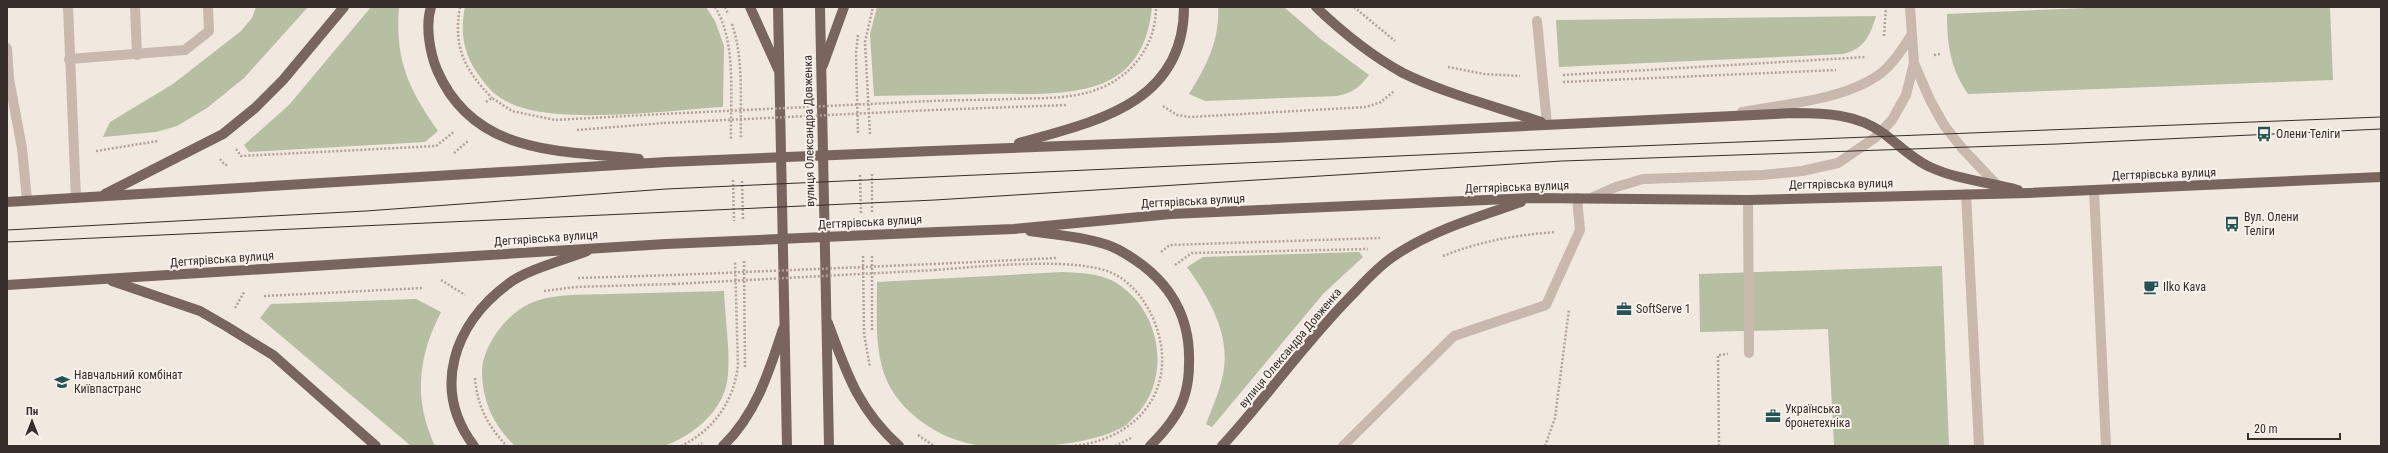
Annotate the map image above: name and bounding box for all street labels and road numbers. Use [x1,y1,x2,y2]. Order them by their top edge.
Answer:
street label: вулиця Олександра Довженка [801,55,817,207]
street label: Дегтярівська вулиця [2112,165,2216,183]
street label: Дегтярівська вулиця [1789,176,1893,192]
street label: Дегтярівська вулиця [1465,178,1569,196]
street label: Дегтярівська вулиця [1141,191,1245,211]
street label: Дегтярівська вулиця [818,212,922,232]
street label: Дегтярівська вулиця [493,227,599,249]
street label: Дегтярівська вулиця [169,248,275,270]
street label: вулиця Олександра Довженка [1236,285,1344,411]

